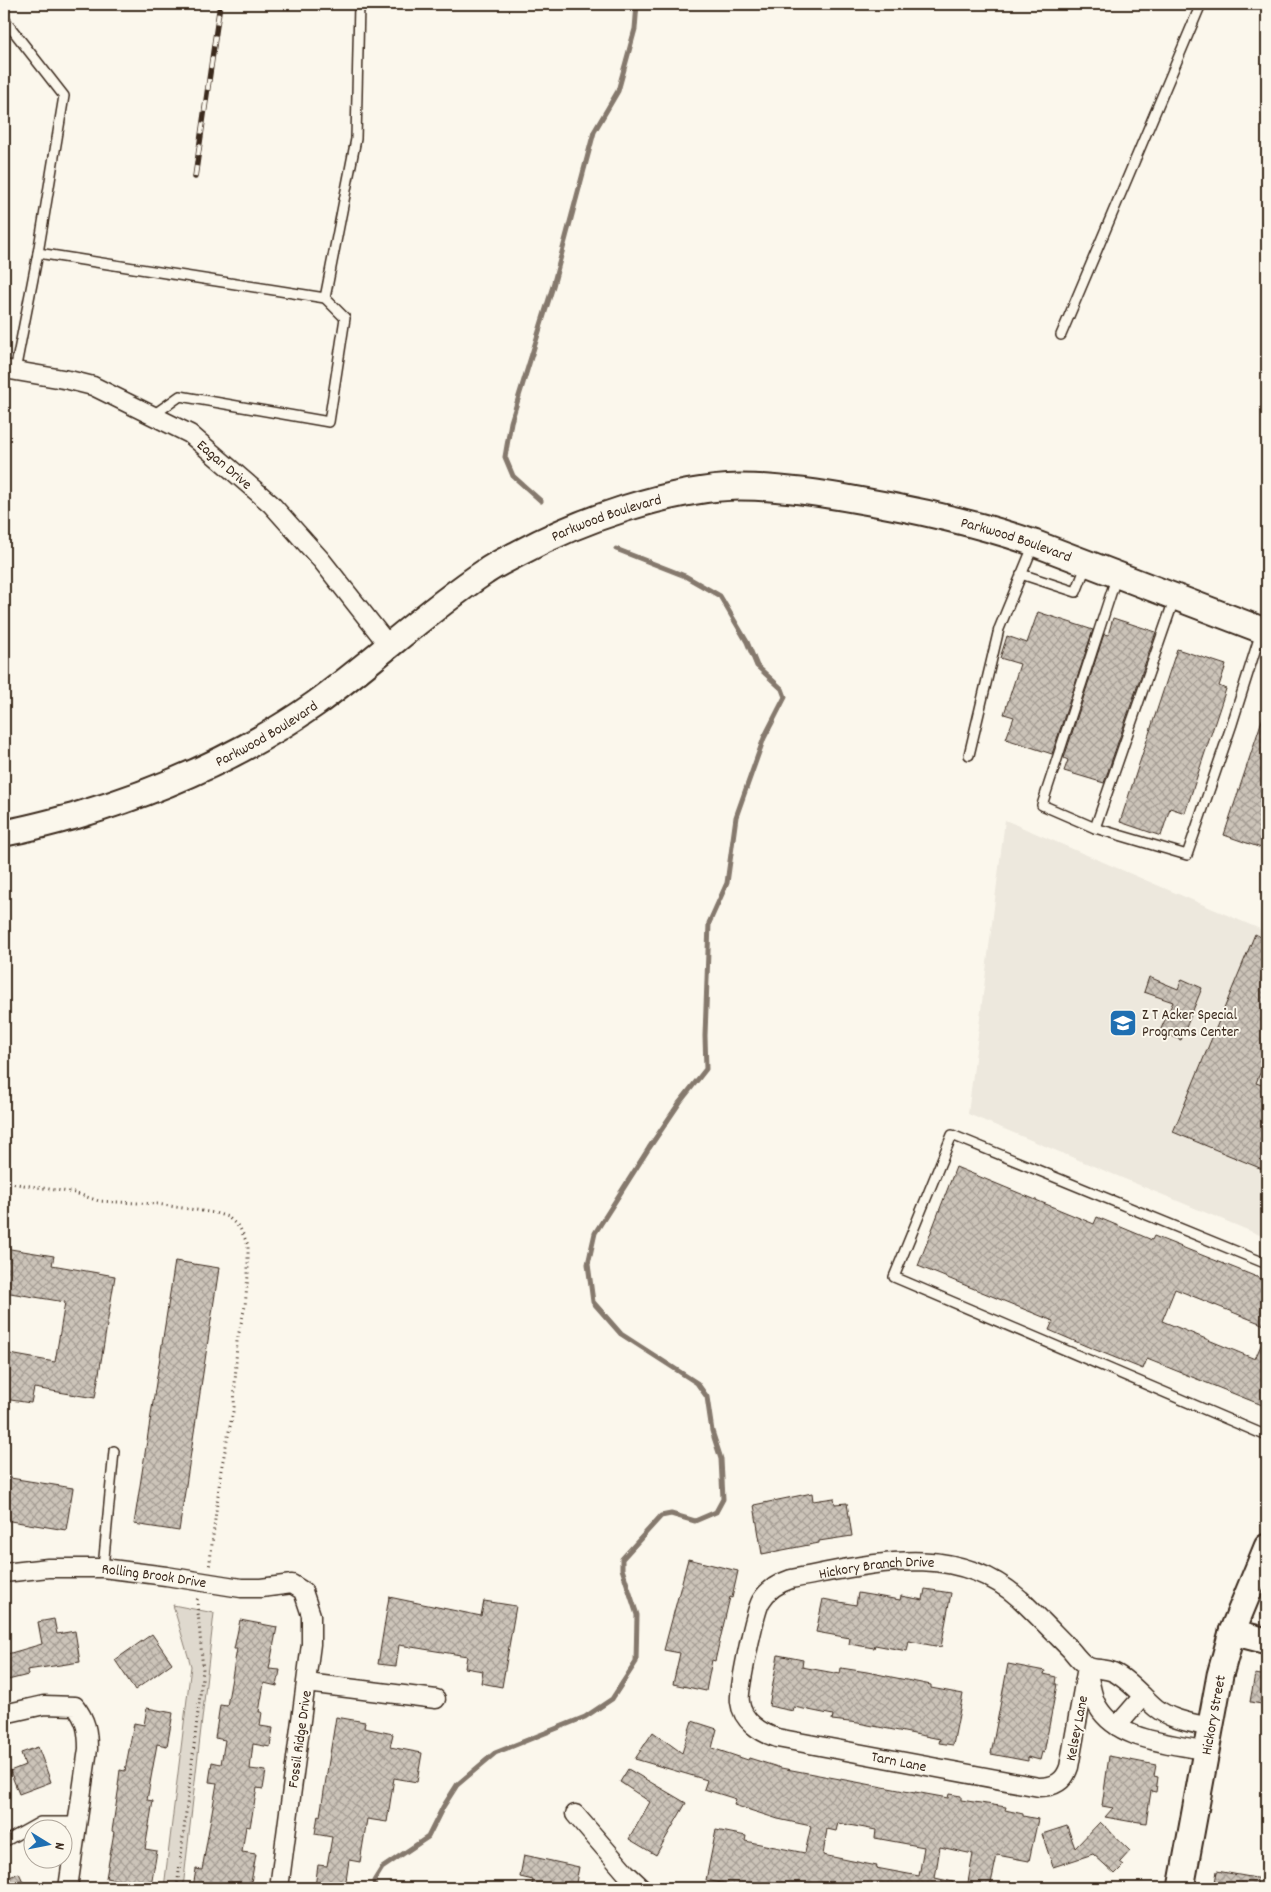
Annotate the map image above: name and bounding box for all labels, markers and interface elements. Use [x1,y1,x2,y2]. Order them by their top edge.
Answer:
street label: Eagan Drive [191,435,256,496]
street label: Parkwood Boulevard [548,490,664,549]
street label: Parkwood Boulevard [958,513,1074,569]
street label: Parkwood Boulevard [212,696,323,774]
place label: Z T Acker Special Programs Center [1142,1005,1239,1044]
school or university icon: Z T Acker Special Programs Center [1108,1008,1138,1038]
street label: Hickory Branch Drive [817,1552,936,1586]
street label: Rolling Brook Drive [100,1559,208,1595]
street label: Hickory Street [1197,1673,1233,1757]
street label: Fossil Ridge Drive [283,1689,319,1790]
street label: Kelsey Lane [1061,1693,1095,1763]
street label: Tarn Lane [869,1747,928,1779]
north arrow [22,1820,72,1870]
text: N [48,1841,69,1851]

